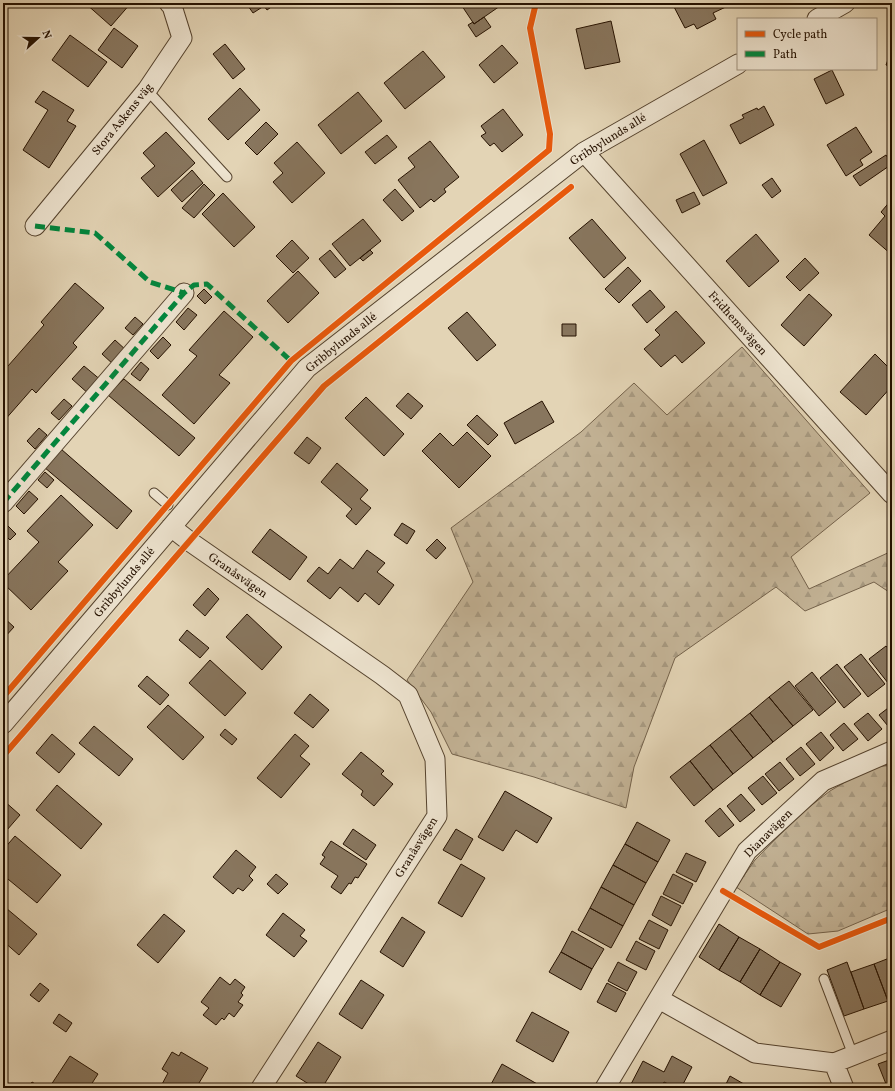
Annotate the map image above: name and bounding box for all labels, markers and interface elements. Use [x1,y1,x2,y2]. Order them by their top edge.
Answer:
north arrow [18,18,58,58]
legend [737,18,877,70]
text: Cycle path [773,27,828,43]
text: N [38,29,54,41]
text: Path [773,47,797,63]
street label: Stora Askens väg [89,80,157,159]
street label: Gribbylunds allé [567,110,650,170]
street label: Fridhemsvägen [704,288,770,359]
street label: Gribbylunds allé [303,309,381,377]
street label: Gribbylunds allé [91,544,159,621]
street label: Granåsvägen [205,549,270,602]
street label: Dianavägen [741,806,796,861]
street label: Granåsvägen [392,814,442,881]

